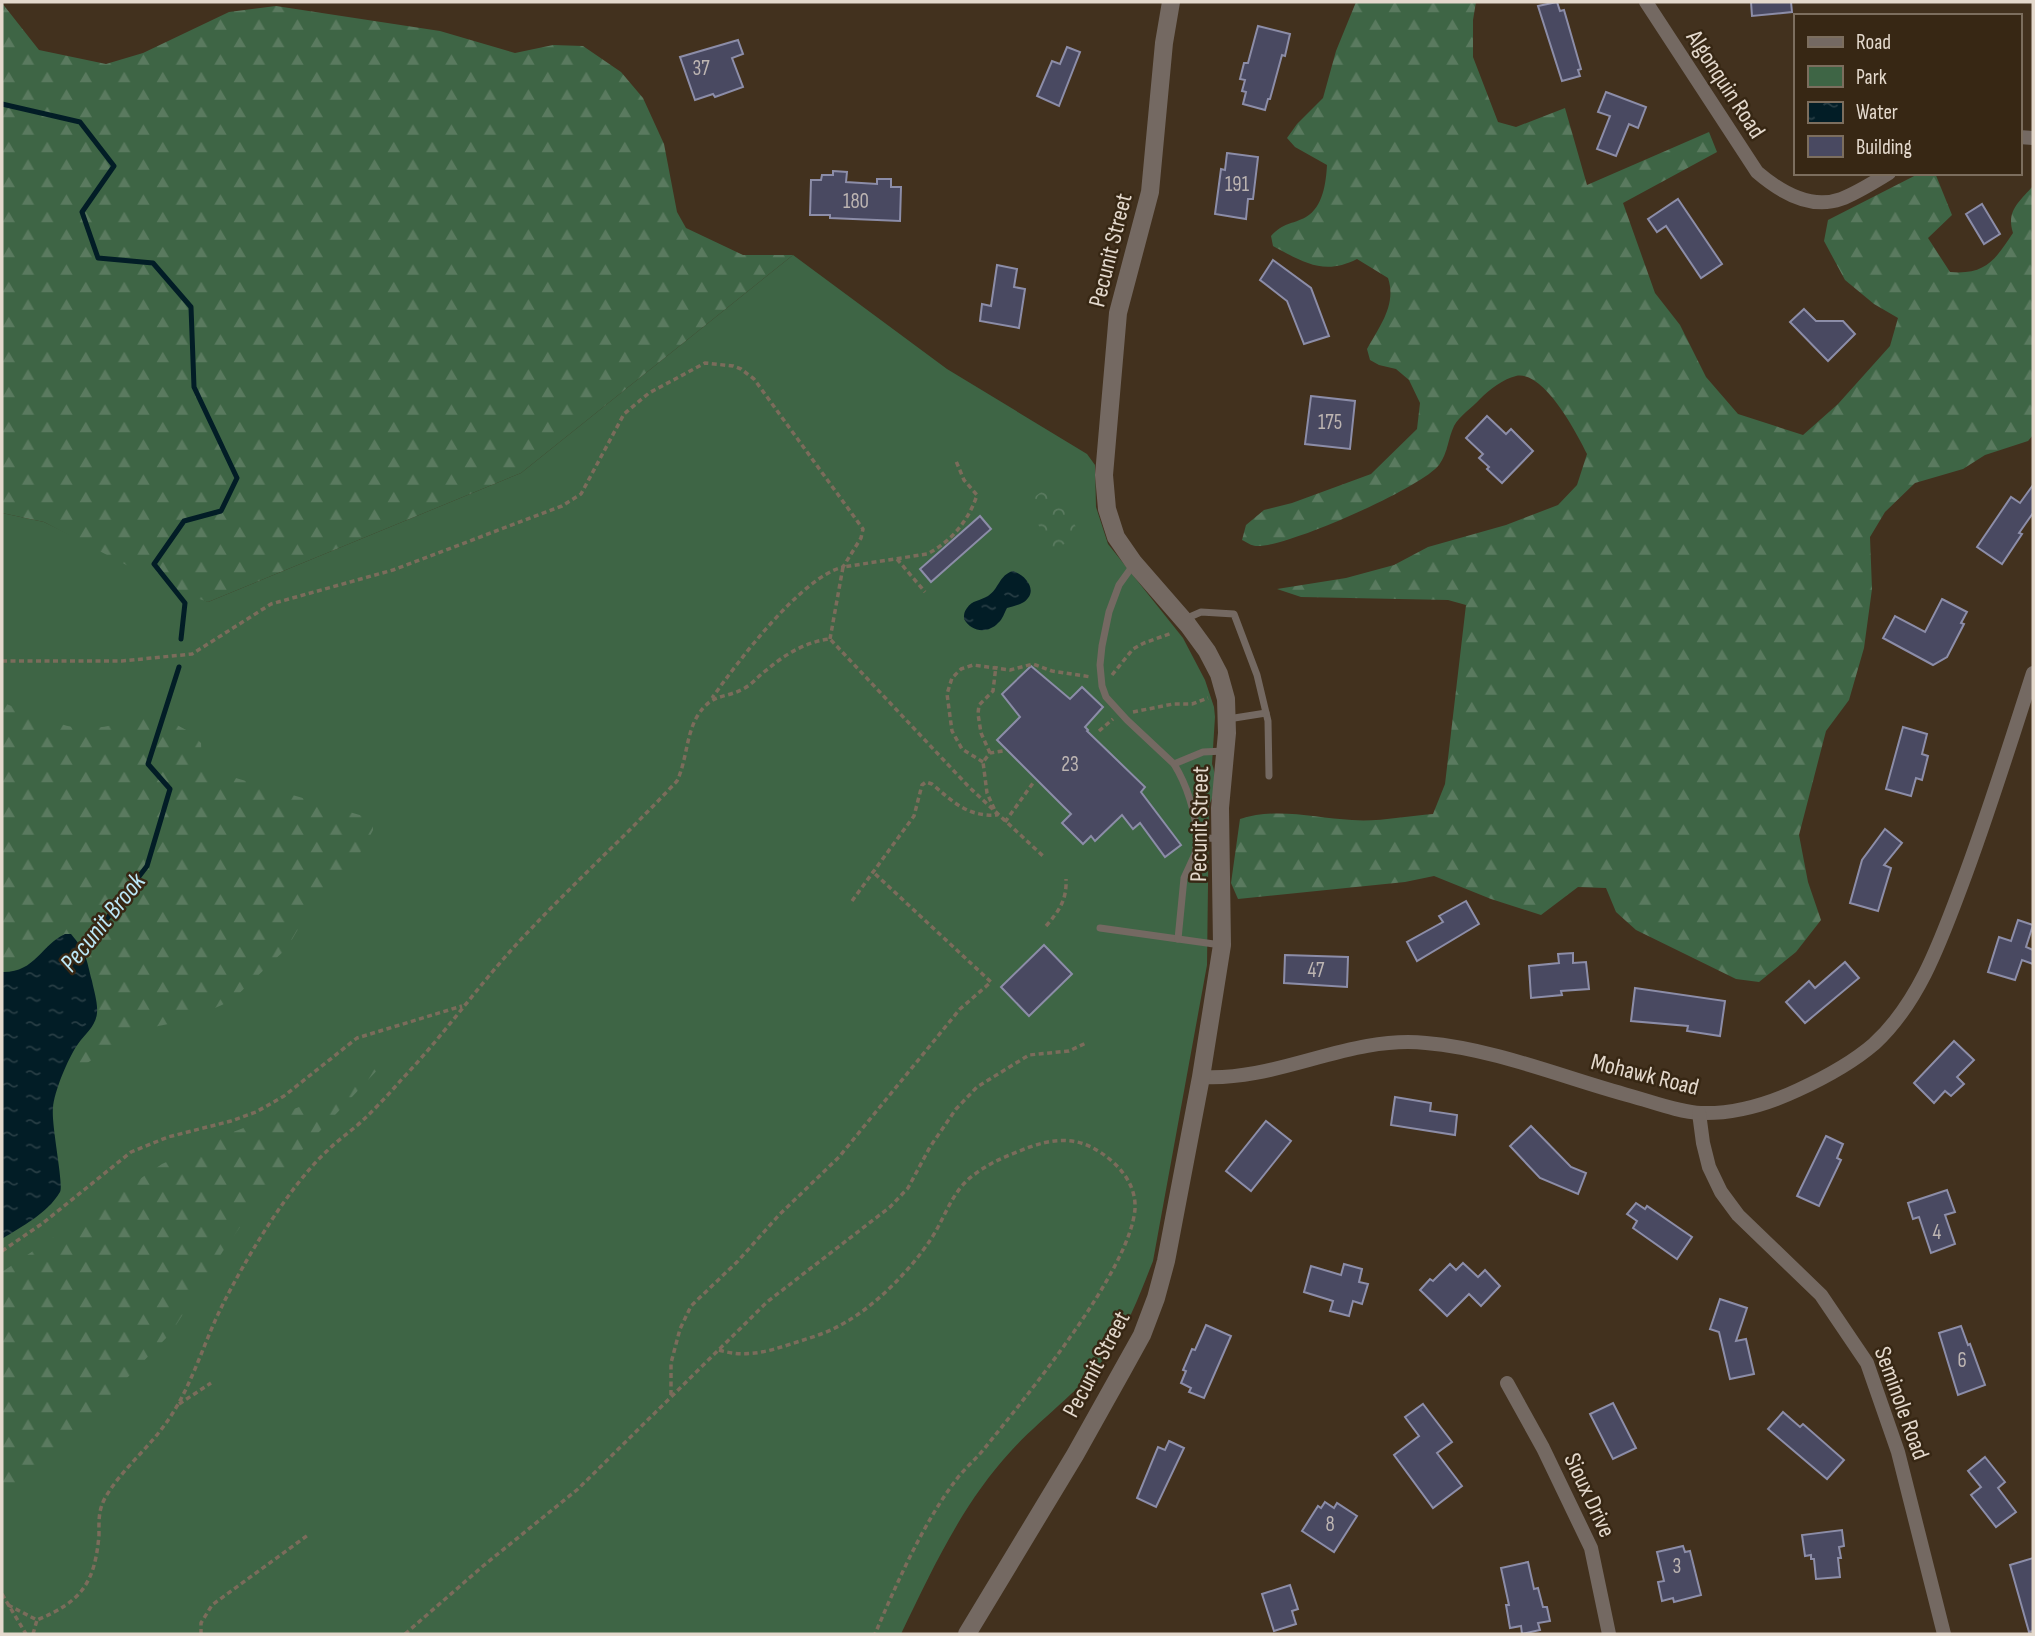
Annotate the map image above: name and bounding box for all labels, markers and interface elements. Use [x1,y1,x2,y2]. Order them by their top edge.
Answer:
legend [1794,14,2021,175]
street label: Algonquin Road [1679,24,1771,144]
text: Road [1856,30,1891,55]
house number: 37 [692,56,710,81]
text: Park [1856,65,1887,90]
text: Water [1856,100,1898,125]
text: Building [1856,135,1912,160]
house number: 191 [1225,172,1250,197]
house number: 180 [843,189,869,214]
street label: Pecunit Street [1082,190,1139,310]
house number: 175 [1318,410,1342,435]
house number: 23 [1061,752,1079,777]
street label: Pecunit Street [1184,766,1215,882]
water label: Pecunit Brook [54,866,153,979]
house number: 47 [1307,958,1325,983]
street label: Mohawk Road [1588,1047,1702,1102]
house number: 4 [1933,1220,1942,1245]
street label: Pecunit Street [1056,1306,1136,1422]
street label: Seminole Road [1868,1343,1935,1464]
house number: 6 [1957,1348,1967,1373]
street label: Sioux Drive [1558,1449,1622,1542]
house number: 8 [1325,1512,1335,1537]
house number: 3 [1673,1554,1681,1579]

